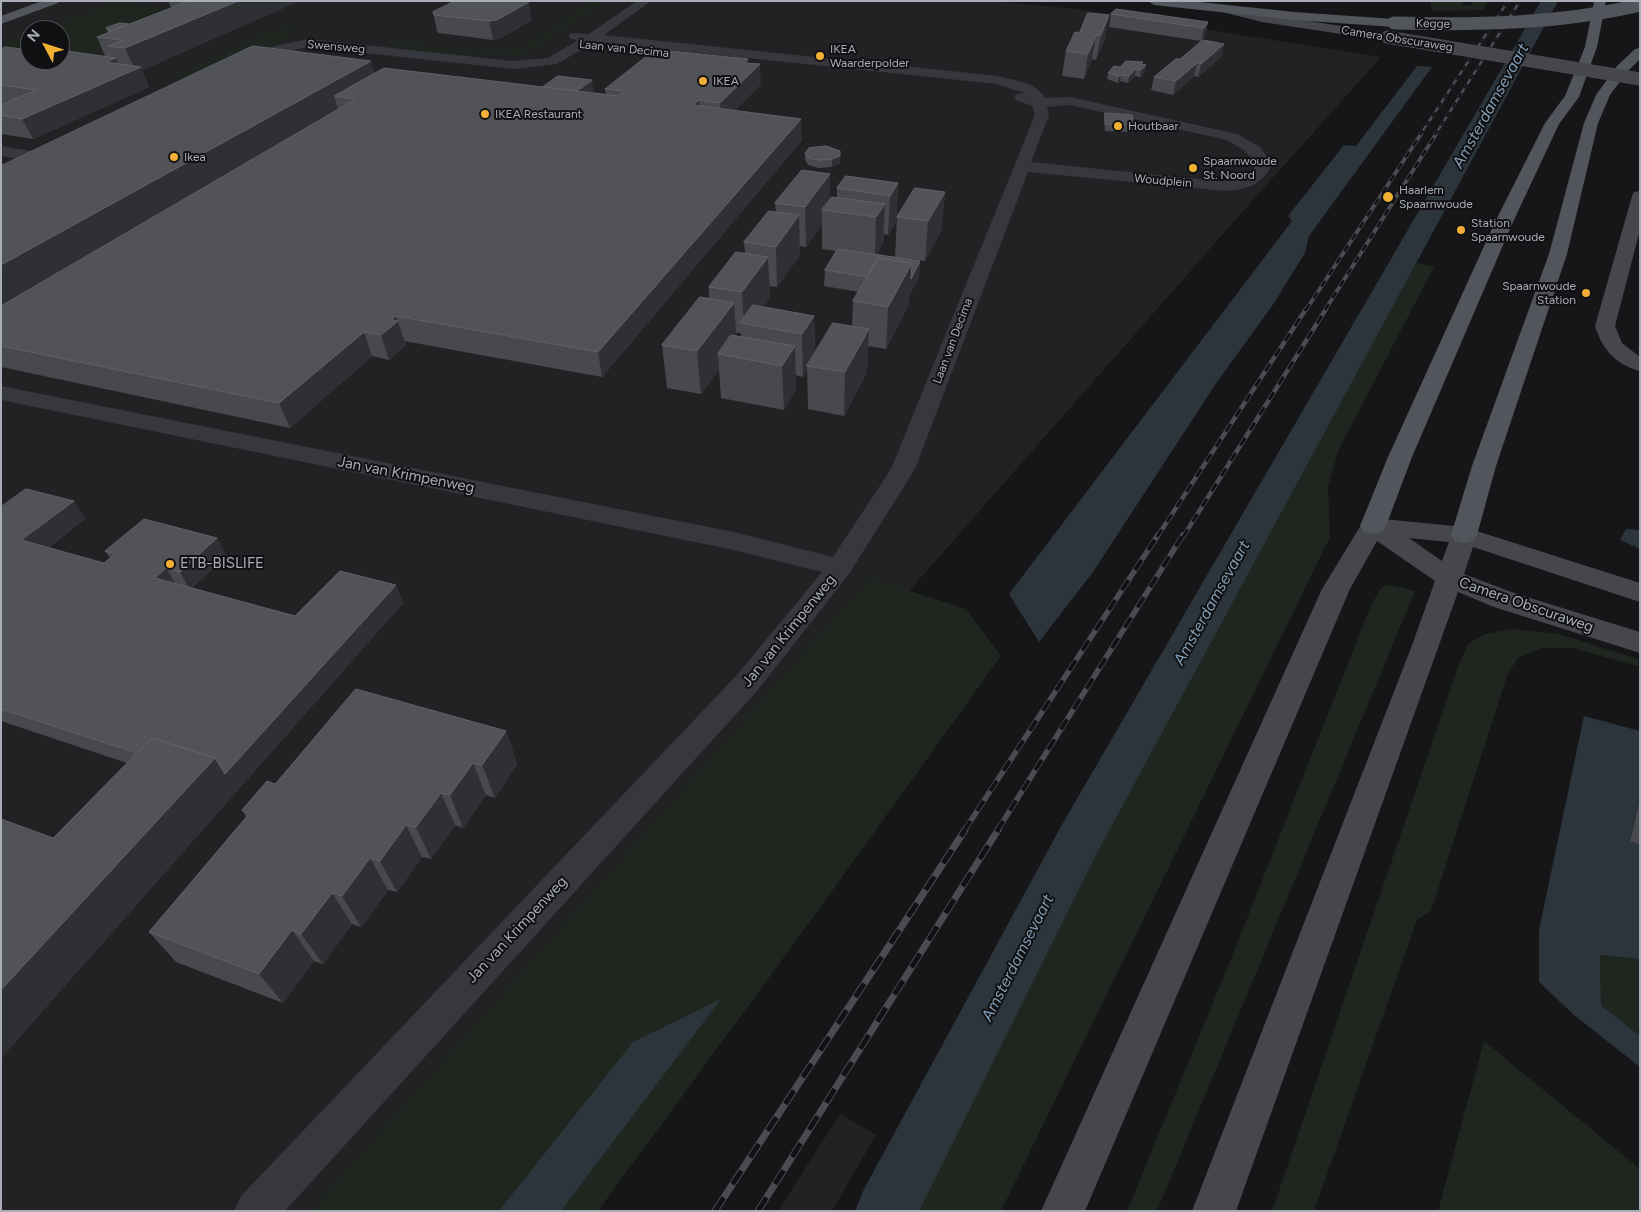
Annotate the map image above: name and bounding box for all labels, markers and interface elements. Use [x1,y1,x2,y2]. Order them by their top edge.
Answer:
street label: Kegge [1416,17,1450,31]
north arrow [20,20,70,70]
street label: Camera Obscuraweg [1340,23,1454,55]
text: N [24,26,44,45]
street label: Swensweg [306,37,366,57]
street label: Laan van Decima [578,37,670,61]
water label: Amsterdamsevaart [1449,40,1533,172]
place label: IKEA Waarderpolder [830,42,909,70]
marker: IKEA Waarderpolder [814,50,826,62]
place label: IKEA [713,74,739,88]
marker: IKEA [697,75,709,87]
place label: IKEA Restaurant [495,107,582,121]
marker: IKEA Restaurant [479,108,491,120]
place label: Houtbaar [1128,119,1179,133]
marker: Houtbaar [1112,120,1124,132]
place label: Ikea [184,150,206,164]
marker: Ikea [168,151,180,163]
place label: Spaarnwoude St. Noord [1203,154,1277,182]
marker: Spaarnwoude St. Noord [1187,162,1199,174]
street label: Woudplein [1134,171,1192,191]
place label: Haarlem Spaarnwoude [1399,183,1473,211]
marker: Haarlem Spaarnwoude [1381,190,1395,204]
place label: Station Spaarnwoude [1471,216,1545,244]
marker: Station Spaarnwoude [1455,224,1467,236]
place label: Spaarnwoude Station [1502,279,1576,307]
marker: Spaarnwoude Station [1580,287,1592,299]
street label: Laan van Decima [930,296,976,386]
street label: Jan van Krimpenweg [336,453,476,497]
water label: Amsterdamsevaart [1170,537,1254,669]
place label: ETB-BISLIFE [180,555,264,573]
marker: ETB-BISLIFE [164,558,176,570]
street label: Jan van Krimpenweg [738,571,840,691]
street label: Camera Obscuraweg [1456,574,1596,636]
street label: Jan van Krimpenweg [463,873,571,987]
water label: Amsterdamsevaart [978,891,1058,1025]

